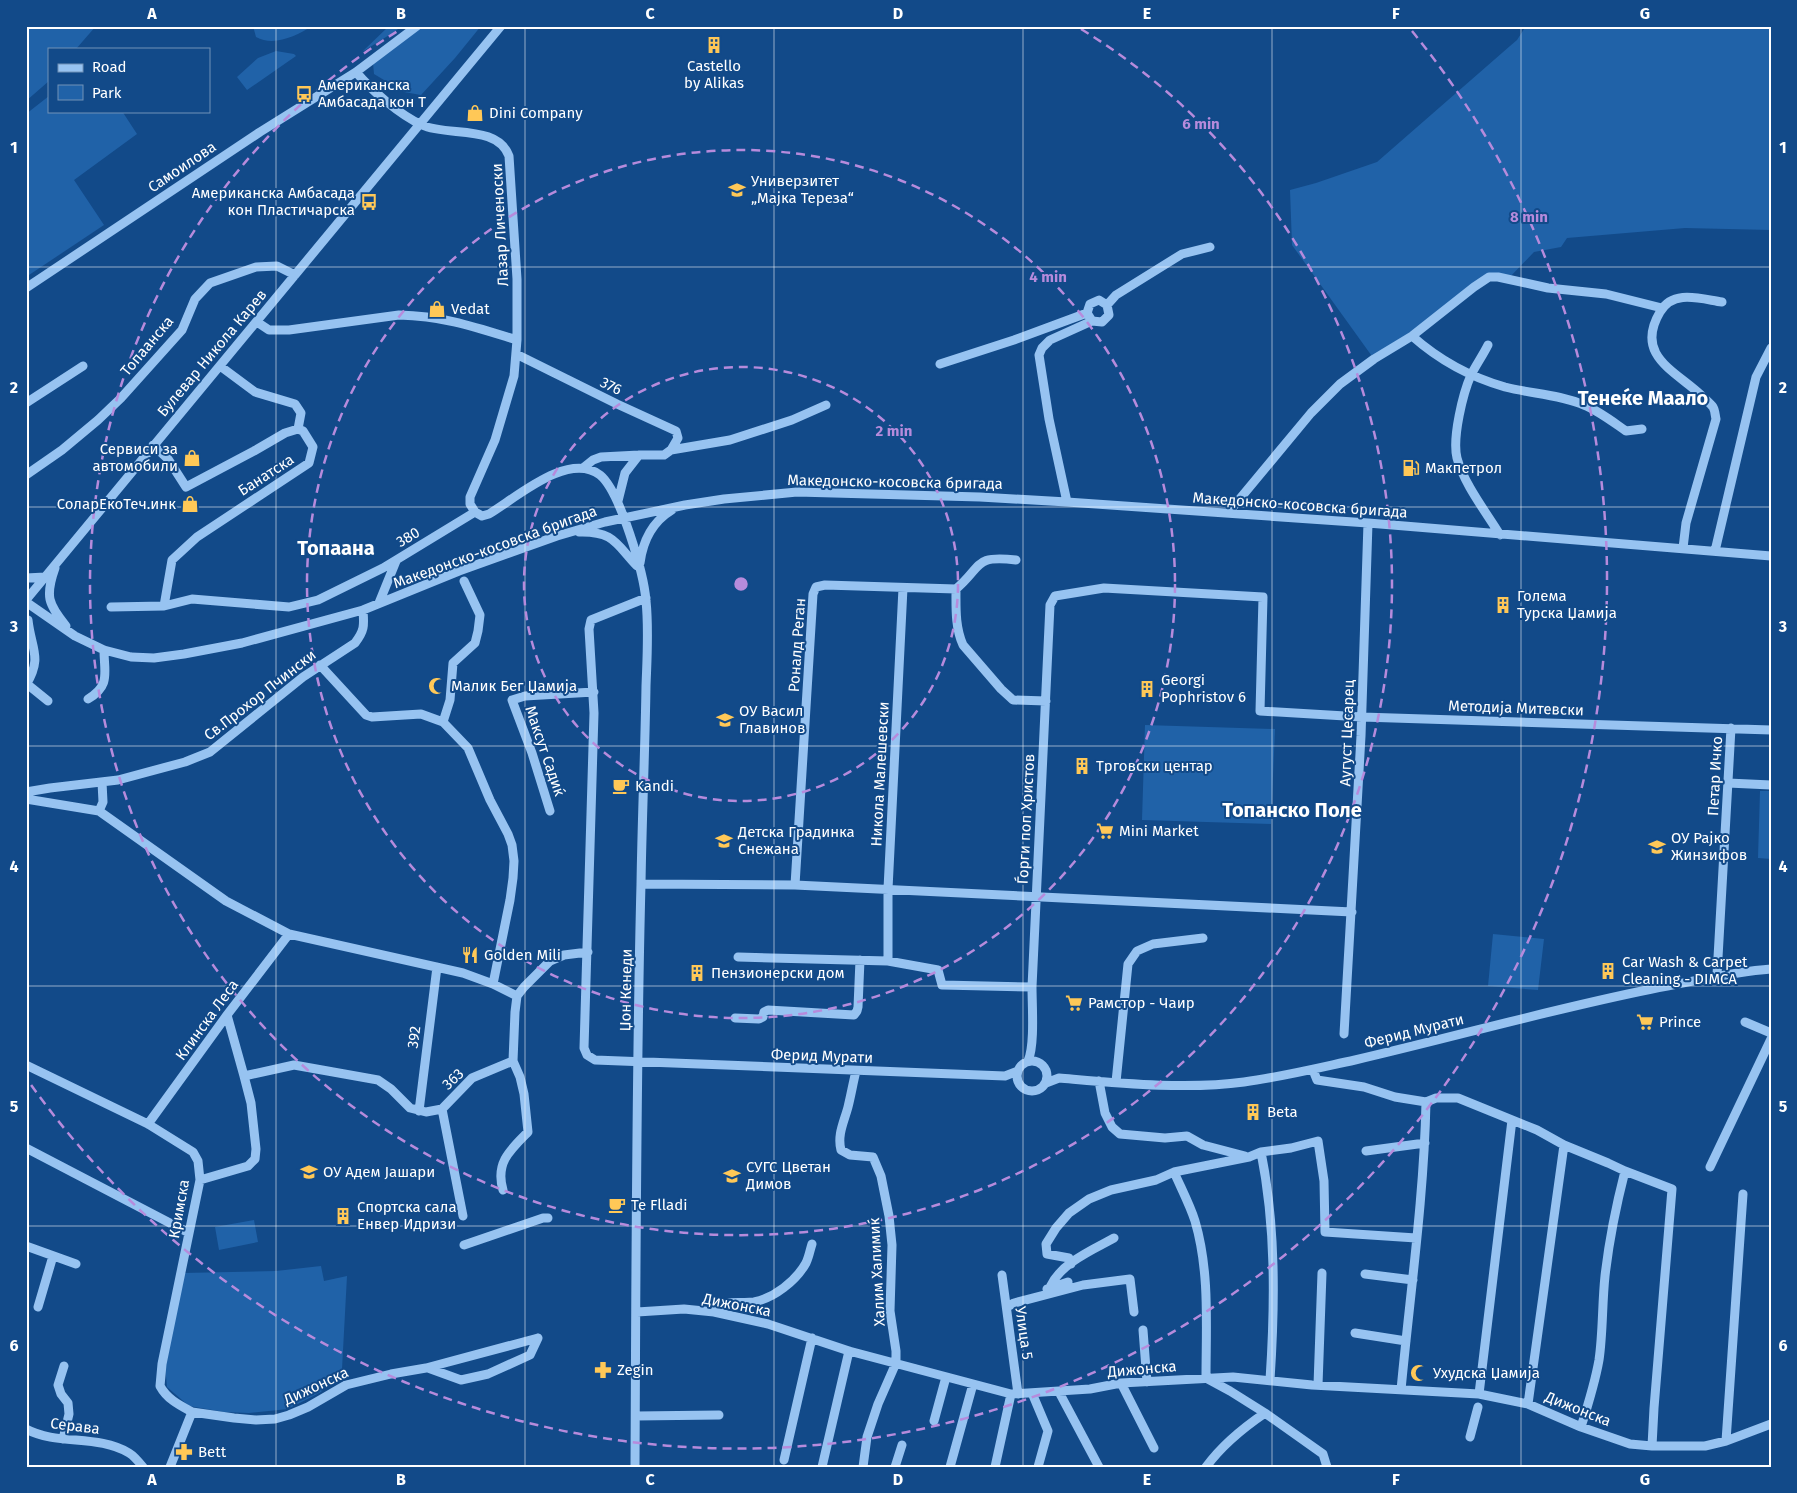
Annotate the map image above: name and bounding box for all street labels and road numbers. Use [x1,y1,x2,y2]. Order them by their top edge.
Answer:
street label: Самоилова [145,138,219,196]
street label: Лазар Личеноски [488,163,512,287]
street label: Булевар Никола Карев [153,286,271,420]
street label: Топаанска [117,312,177,380]
street label: 376 [597,373,625,399]
street label: Банатска [235,450,297,500]
street label: Македонско-косовска бригада [787,471,1003,493]
street label: Македонско-косовска бригада [1192,489,1408,521]
street label: Македонско-косовска бригада [391,502,599,592]
street label: 380 [393,523,423,551]
street label: Роналд Реган [785,597,809,693]
street label: Св.Прохор Пчински [201,646,319,744]
street label: Аугуст Цесарец [1336,679,1358,787]
street label: Методија Митевски [1448,697,1584,719]
street label: Никола Малешевски [867,701,893,847]
street label: Максут Садиќ [521,703,569,799]
street label: Петар Ичко [1704,736,1726,816]
street label: Ѓорги поп Христов [1014,753,1038,885]
street label: Џон Кенеди [616,948,636,1032]
street label: Клинска Леса [172,976,242,1064]
street label: Ферид Мурати [1362,1010,1466,1052]
street label: 392 [404,1025,424,1049]
street label: Ферид Мурати [771,1045,873,1067]
street label: 363 [439,1065,467,1093]
street label: Кримска [165,1178,193,1240]
street label: Халим Халимиќ [865,1217,889,1327]
street label: Дижонска [700,1289,773,1320]
street label: Улица 5 [1011,1305,1037,1361]
street label: Дижонска [1106,1357,1177,1381]
street label: Дижонска [280,1363,351,1409]
street label: Дижонска [1542,1387,1614,1430]
street label: Серава [49,1414,101,1438]

